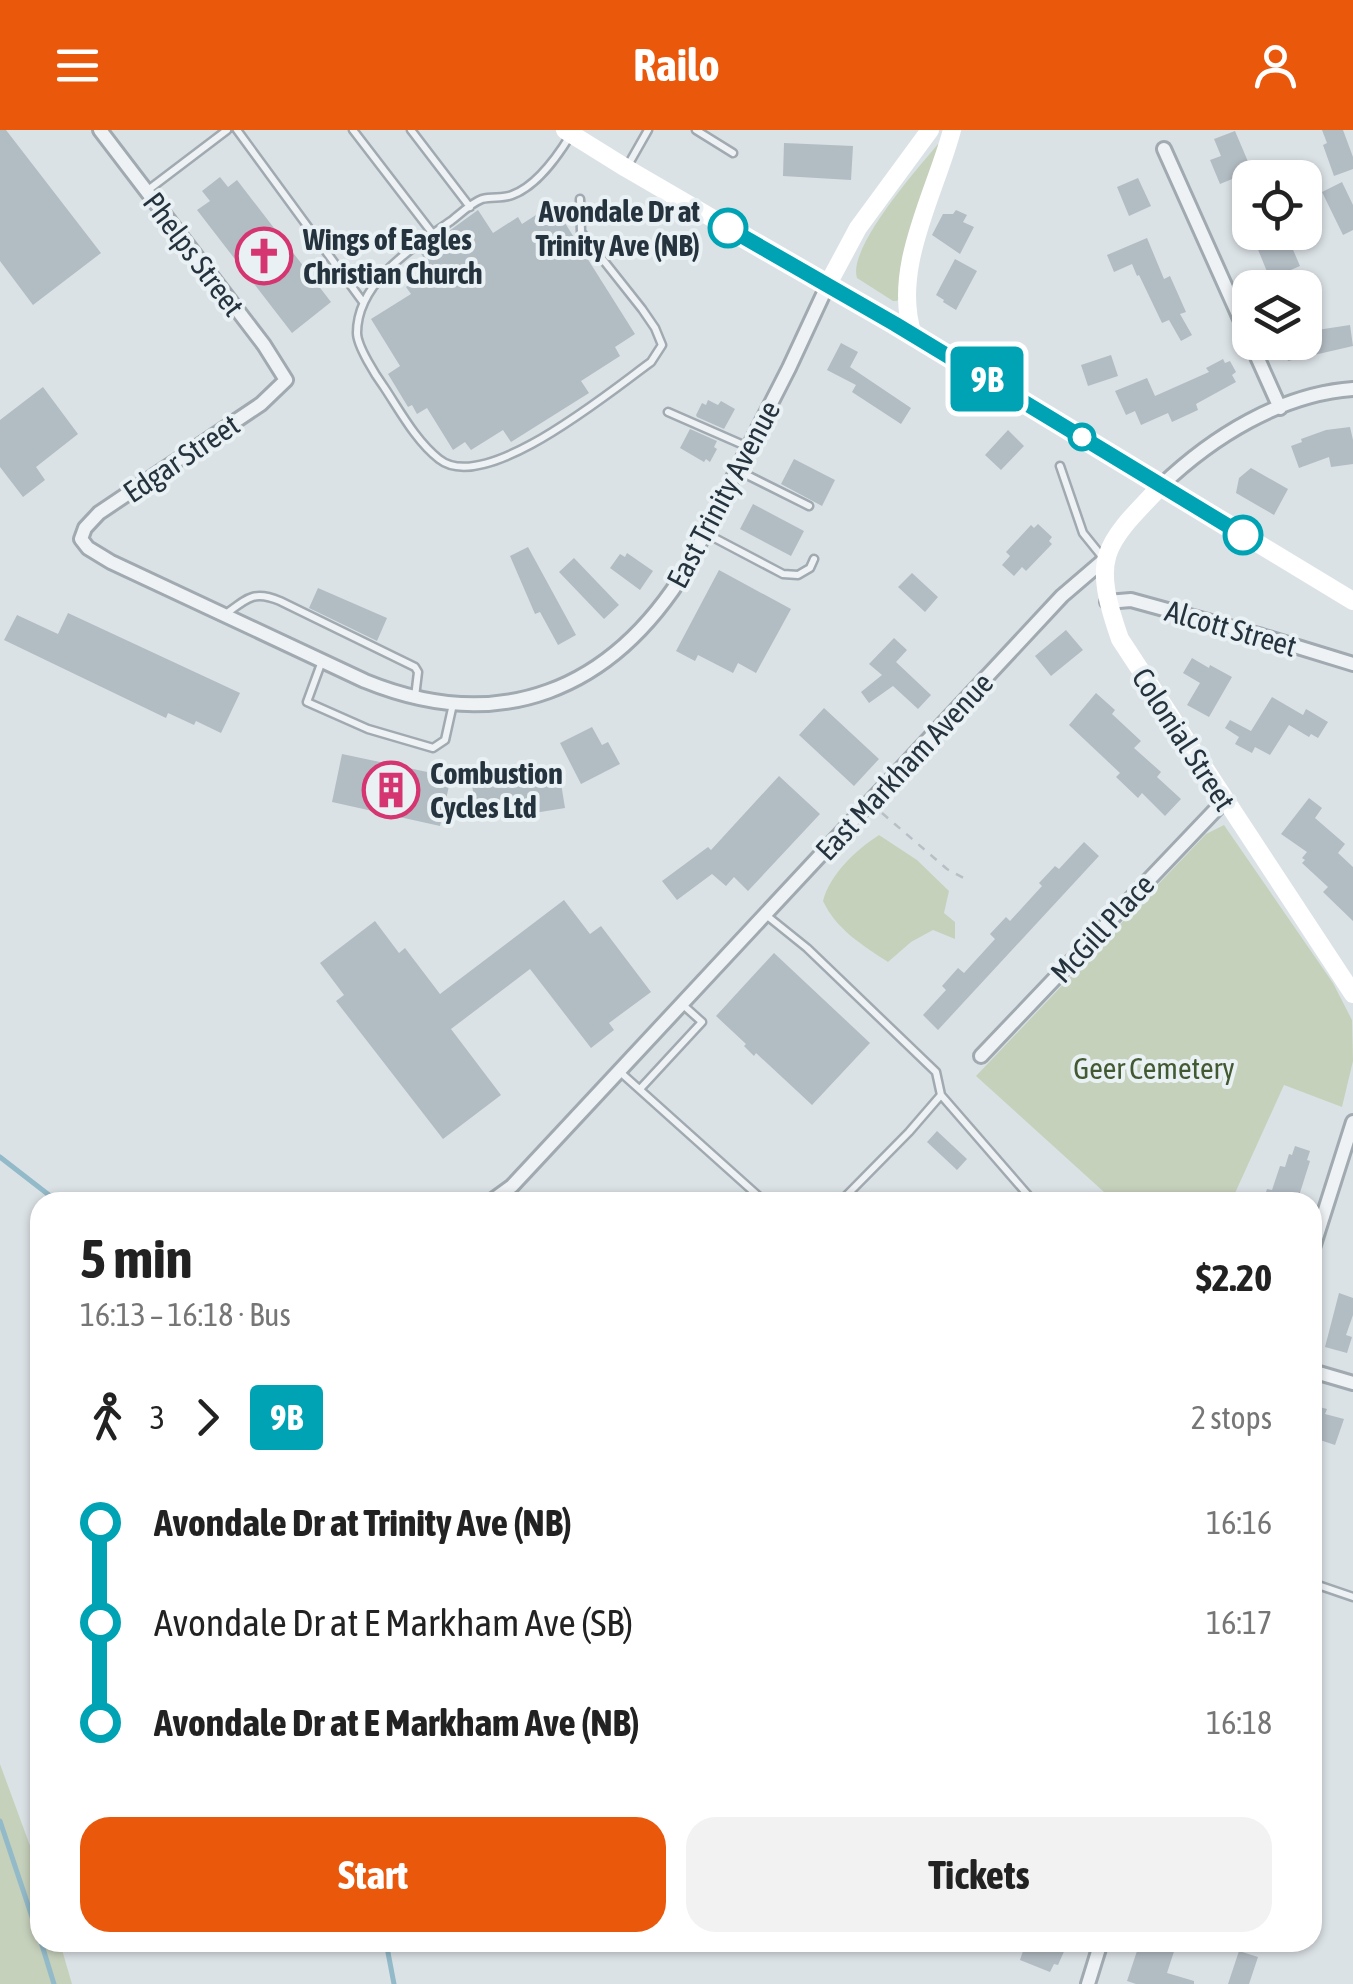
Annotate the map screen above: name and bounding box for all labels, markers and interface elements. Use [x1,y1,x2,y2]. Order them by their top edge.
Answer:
icon: menu [50,38,105,93]
icon: person [1248,38,1303,93]
text: Railo [633,39,720,91]
map controls [1232,160,1322,360]
button: locate [1232,160,1322,250]
street label: Phelps Street [137,186,251,322]
place label: Avondale Dr at Trinity Ave (NB) [536,194,700,262]
marker: Avondale Dr at Trinity Ave (NB) [709,209,747,247]
place label: Wings of Eagles Christian Church [302,222,483,290]
church icon: Wings of Eagles Christian Church [234,226,294,286]
button: layers [1232,270,1322,360]
line badge: 9B [942,346,1032,412]
text: 9B [970,359,1004,399]
street label: East Trinity Avenue [659,395,787,593]
street label: Edgar Street [117,407,245,509]
unlabelled marker [1069,424,1095,450]
unlabelled marker [1224,516,1262,554]
street label: Alcott Street [1162,593,1300,663]
street label: Colonial Street [1125,662,1243,816]
street label: East Markham Avenue [809,665,999,867]
place label: Combustion Cycles Ltd [430,756,563,824]
building icon: Combustion Cycles Ltd [361,760,421,820]
street label: McGill Place [1043,867,1161,989]
park label: Geer Cemetery [1073,1051,1235,1085]
text: 5 min [80,1227,192,1290]
text: $2.20 [1196,1256,1272,1299]
text: 16:13 – 16:18 · Bus [80,1296,291,1333]
icon: walk [80,1390,135,1445]
icon: forward [180,1390,235,1445]
text: 9B [270,1397,303,1437]
text: 3 [150,1399,165,1436]
text: 2 stops [1191,1399,1272,1436]
text: Avondale Dr at Trinity Ave (NB) [154,1501,572,1544]
text: 16:16 [1206,1504,1272,1541]
text: Avondale Dr at E Markham Ave (SB) [154,1601,633,1644]
text: 16:17 [1206,1604,1272,1641]
text: Avondale Dr at E Markham Ave (NB) [154,1701,640,1744]
text: 16:18 [1206,1704,1272,1741]
button: Start [80,1817,666,1932]
button: Tickets [686,1817,1272,1932]

